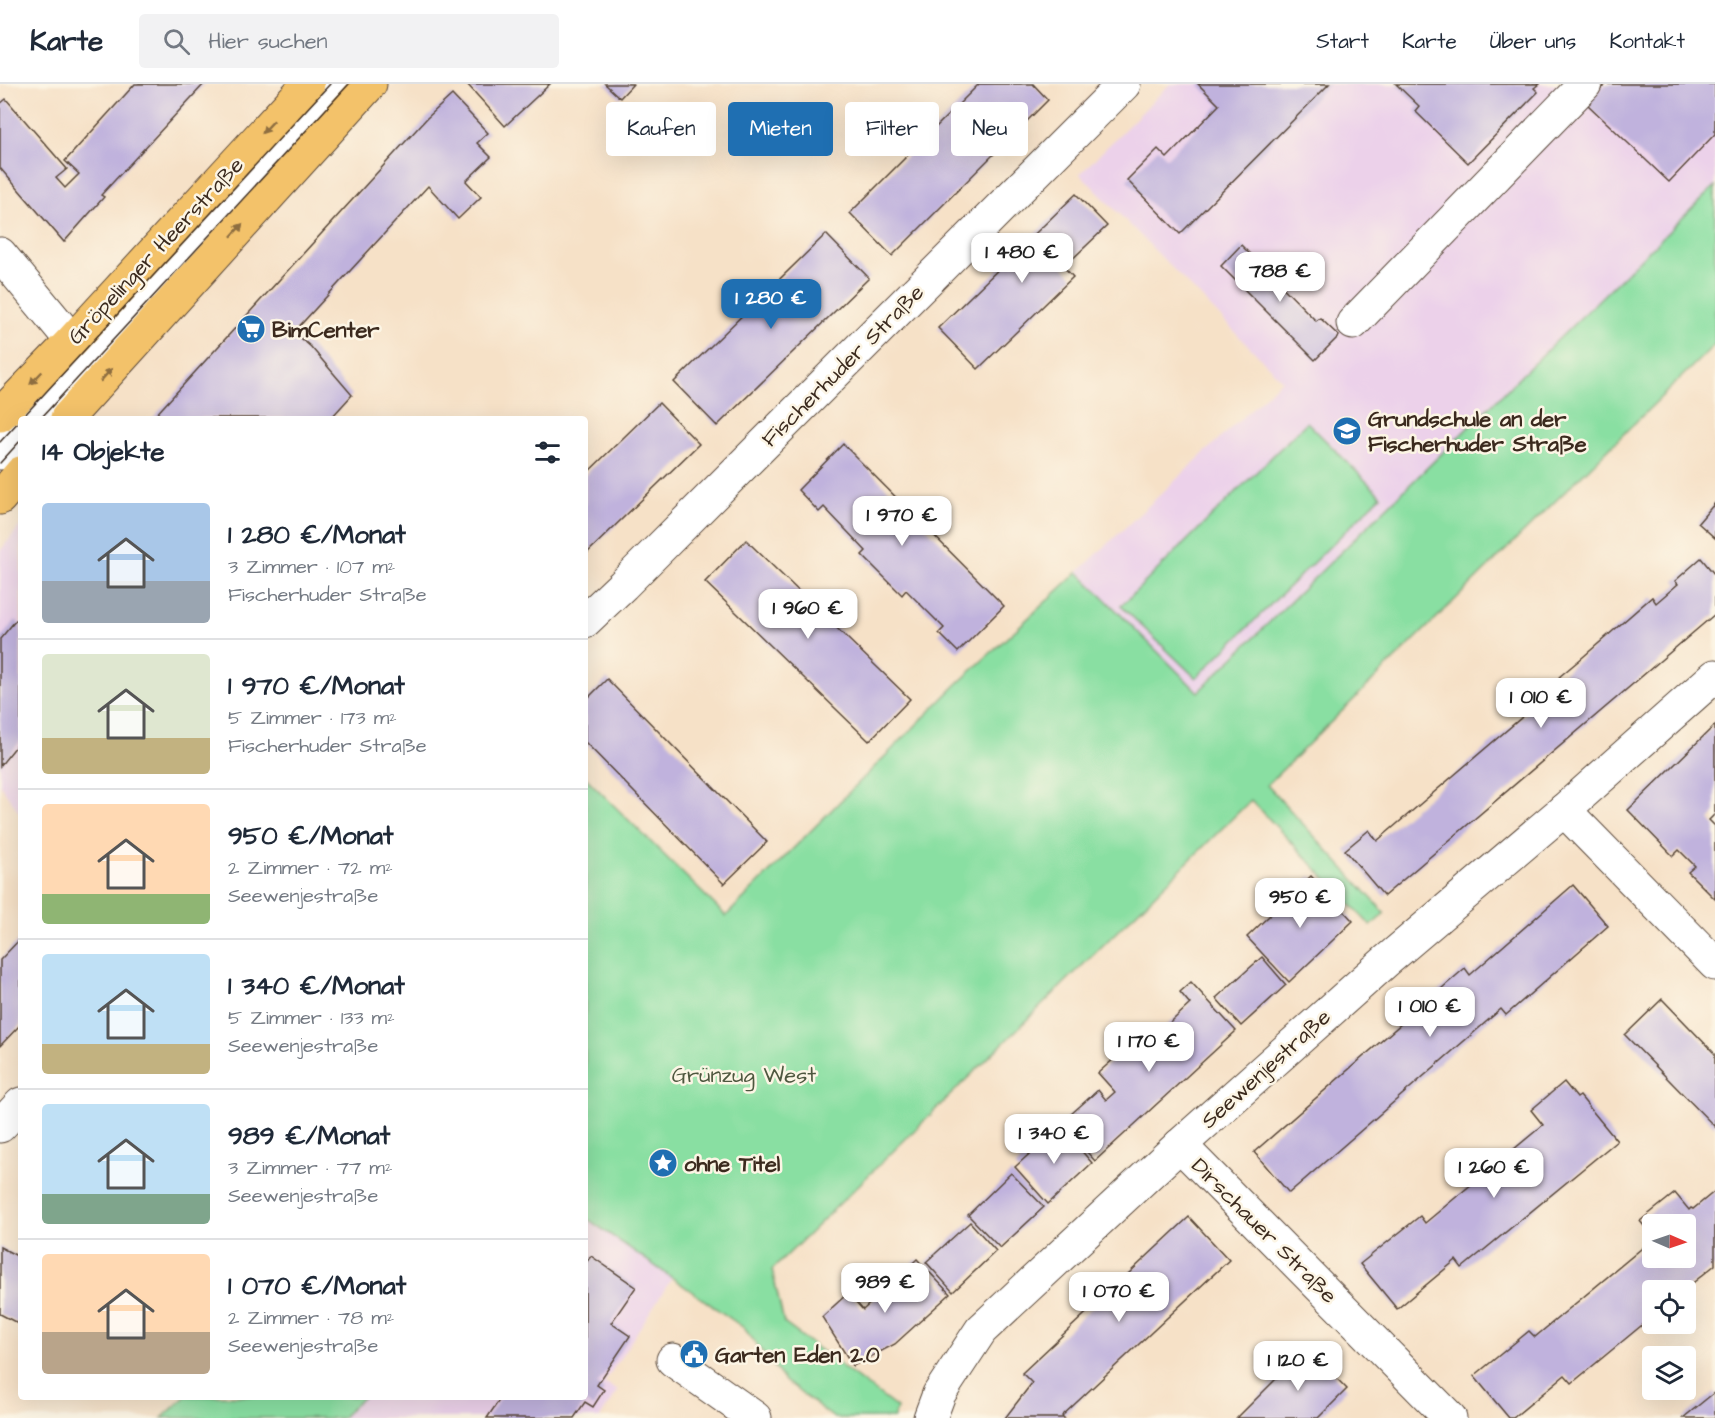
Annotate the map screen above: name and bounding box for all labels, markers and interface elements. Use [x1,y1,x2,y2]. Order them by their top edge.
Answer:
search box [139,14,559,68]
text: Karte [30,22,103,61]
icon: search [160,25,193,58]
text: Hier suchen [208,26,328,57]
text: Start [1316,27,1369,56]
text: Karte [1402,27,1457,56]
text: Über uns [1490,27,1576,56]
text: Kontakt [1609,27,1685,56]
chip: Kaufen [606,102,716,156]
chip: Mieten [728,102,833,156]
chip: Filter [845,102,939,156]
chip: Neu [951,102,1028,156]
one-way arrow [262,119,275,134]
street label: Gröpelinger Heerstraße [61,150,252,352]
one-way arrow [230,223,244,238]
pin: 1 480 € [967,233,1077,284]
text: 1 480 € [985,238,1059,266]
pin: 788 € [1238,252,1322,303]
text: 788 € [1249,257,1311,285]
street label: Fischerhuder Straße [755,278,931,454]
pin: 1 280 € [716,279,826,330]
text: 1 280 € [735,284,807,312]
supermarket icon: BimCenter [235,313,267,345]
place label: BimCenter [272,315,380,346]
one-way arrow [99,368,112,383]
one-way arrow [29,371,43,386]
place label: Grundschule an der Fischerhuder Straße [1368,404,1587,460]
school or university icon: Grundschule an der Fischerhuder Straße [1331,415,1363,447]
text: 14 Objekte [42,434,165,470]
icon: filters [531,436,564,469]
pin: 1 970 € [847,496,957,547]
text: 1 970 € [867,501,937,529]
text: 1 280 €/Monat [228,517,406,553]
icon: home [90,527,162,599]
text: 3 Zimmer · 107 m² [228,553,395,581]
text: Fischerhuder Straße [228,581,427,609]
pin: 1 960 € [753,589,863,640]
text: 1 960 € [772,594,844,622]
text: 1 970 €/Monat [228,668,405,704]
icon: home [90,678,162,750]
pin: 1 010 € [1486,678,1596,729]
text: 1 010 € [1510,683,1572,711]
text: 5 Zimmer · 173 m² [228,704,397,732]
text: Fischerhuder Straße [228,732,427,760]
text: 950 €/Monat [228,818,393,854]
icon: home [90,828,162,900]
text: 2 Zimmer · 72 m² [228,854,393,882]
pin: 950 € [1258,878,1342,929]
text: Seewenjestraße [228,882,378,910]
text: 950 € [1269,883,1331,911]
text: 1 340 €/Monat [228,968,405,1004]
icon: home [90,978,162,1050]
pin: 1 010 € [1375,987,1485,1038]
text: 1 010 € [1399,992,1461,1020]
street label: Seewenjestraße [1194,1002,1338,1136]
text: 5 Zimmer · 133 m² [228,1004,395,1032]
pin: 1 170 € [1094,1022,1204,1073]
text: 1 170 € [1118,1027,1180,1055]
text: Seewenjestraße [228,1032,378,1060]
park label: Grünzug West [672,1060,816,1092]
pin: 1 340 € [999,1114,1109,1165]
text: 989 €/Monat [228,1118,390,1154]
text: 1 340 € [1019,1119,1089,1147]
icon: home [90,1128,162,1200]
place icon: ohne Titel [647,1147,679,1179]
pin: 1 260 € [1439,1148,1549,1199]
place label: ohne Titel [684,1149,781,1180]
street label: Dirschauer Straße [1184,1151,1344,1311]
text: 1 260 € [1458,1153,1530,1181]
text: 3 Zimmer · 77 m² [228,1154,392,1182]
text: Seewenjestraße [228,1182,378,1210]
north arrow [1642,1214,1696,1268]
map controls [1642,1214,1696,1400]
pin: 989 € [843,1263,927,1314]
text: 1 070 €/Monat [228,1268,406,1304]
text: 989 € [855,1268,915,1296]
pin: 1 070 € [1064,1272,1174,1323]
text: 1 070 € [1083,1277,1155,1305]
icon: home [90,1278,162,1350]
button: locate [1642,1280,1696,1334]
text: 2 Zimmer · 78 m² [228,1304,394,1332]
text: Seewenjestraße [228,1332,378,1360]
public building icon: Garten Eden 2.0 [678,1338,710,1370]
place label: Garten Eden 2.0 [715,1340,880,1371]
pin: 1 120 € [1243,1341,1353,1392]
text: 1 120 € [1267,1346,1329,1374]
button: layers [1642,1346,1696,1400]

